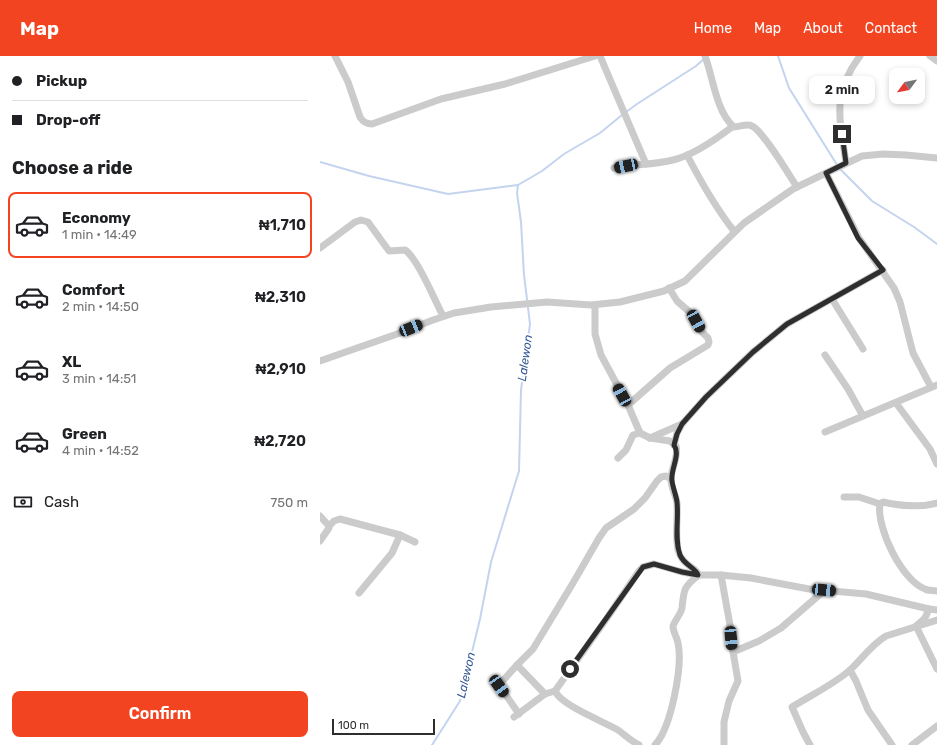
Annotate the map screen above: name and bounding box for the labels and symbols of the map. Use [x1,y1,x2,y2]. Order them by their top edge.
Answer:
north arrow [889,68,925,104]
callout: 2 min [809,76,875,104]
route end [833,125,851,143]
car [613,158,639,174]
car [685,308,707,334]
car [398,318,424,338]
water label: Lalewon [515,334,535,382]
car [611,382,633,408]
car [812,583,836,597]
car [724,626,738,650]
water label: Lalewon [454,651,478,699]
route start [561,660,579,678]
car [487,673,511,699]
scale bar [332,717,435,736]

